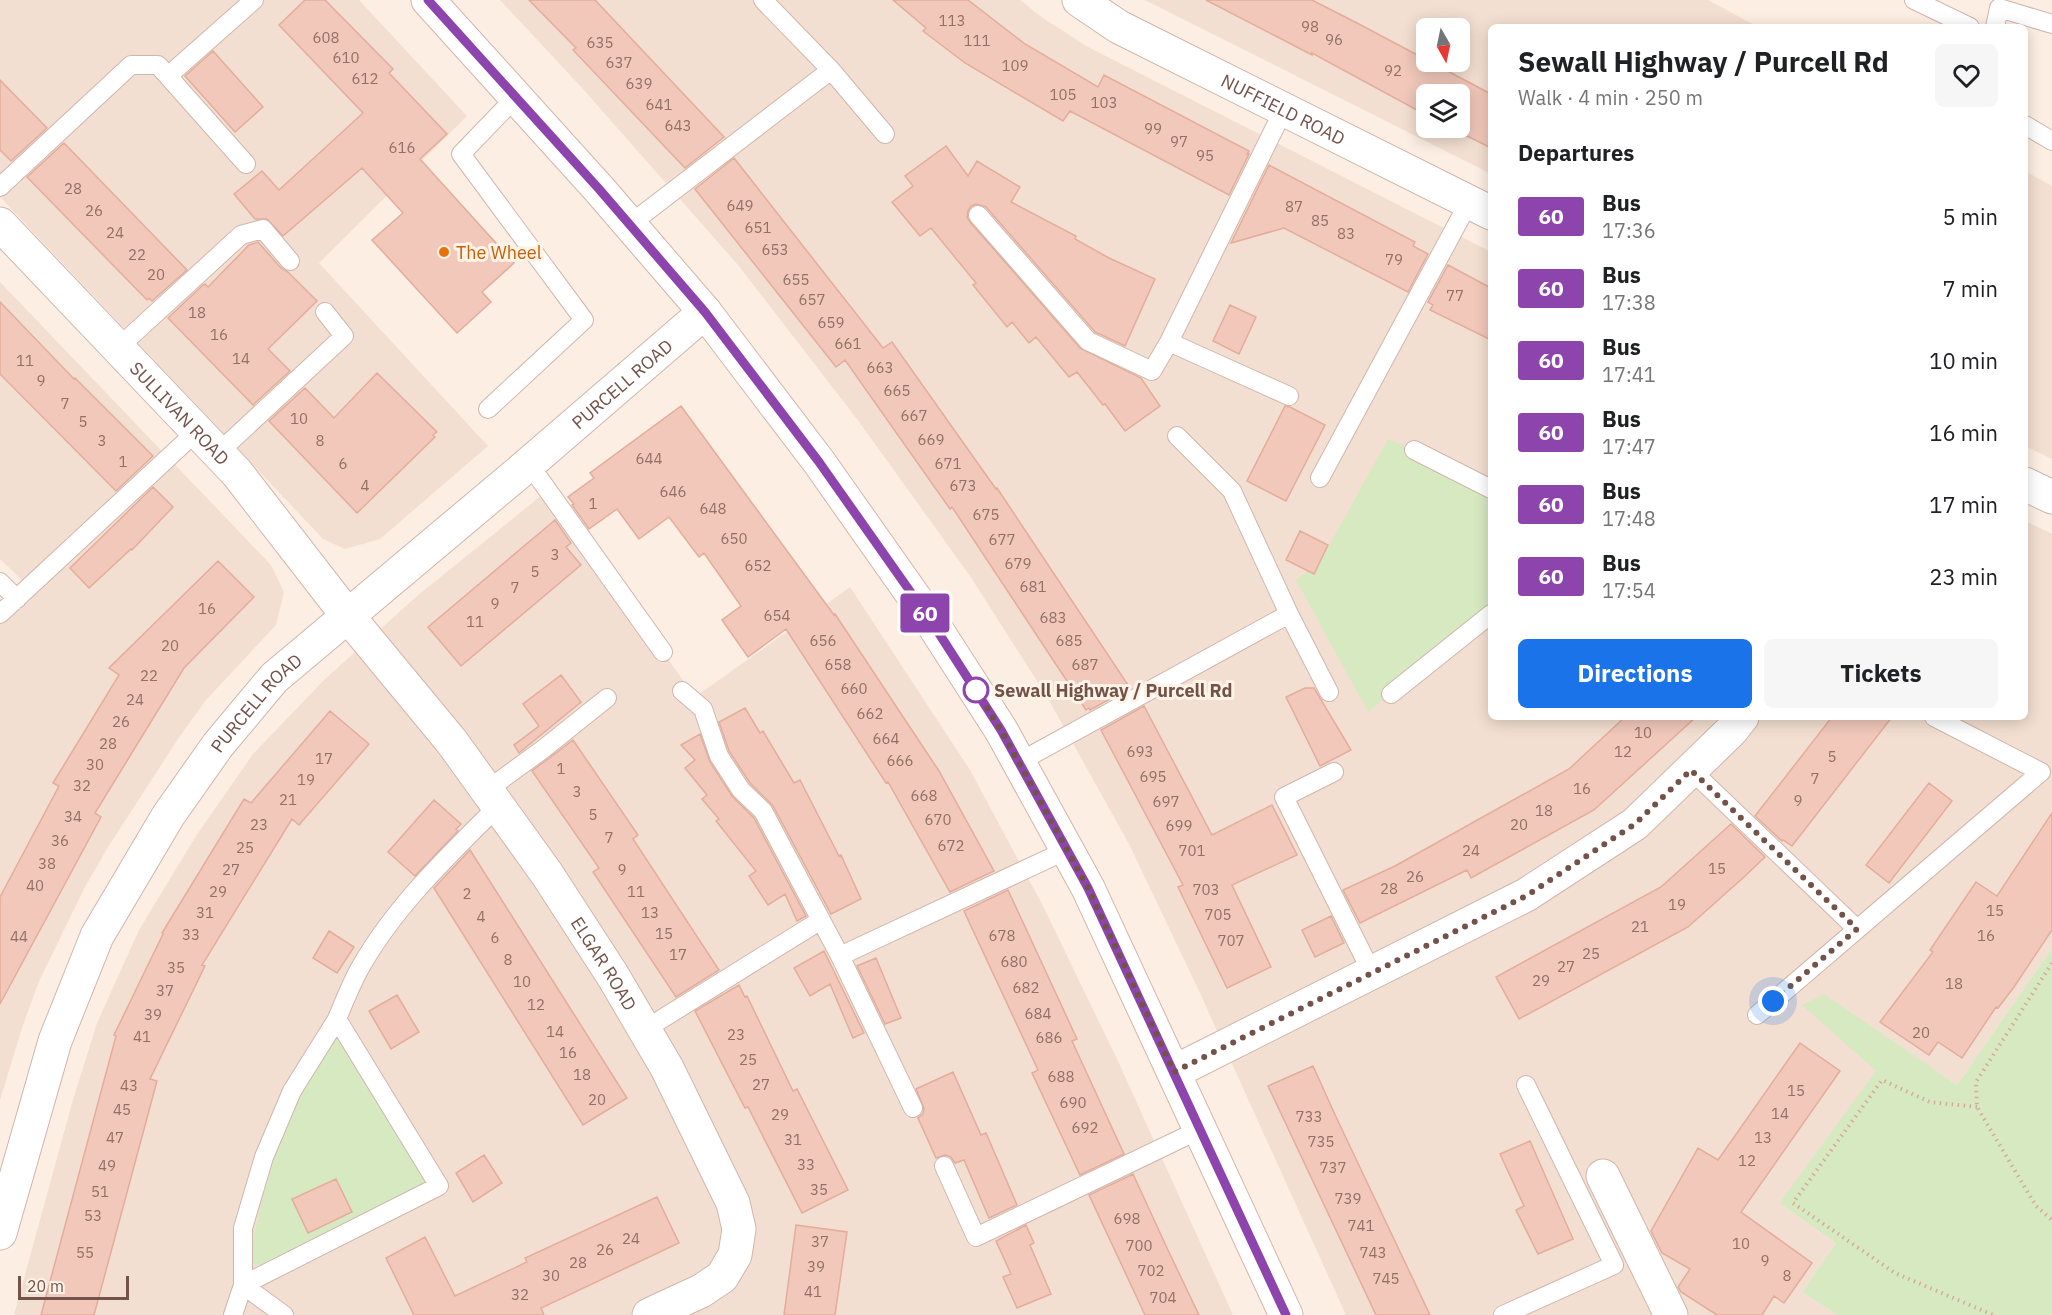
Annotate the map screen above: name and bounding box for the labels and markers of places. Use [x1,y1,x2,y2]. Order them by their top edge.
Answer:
place label: The Wheel [456,241,542,264]
marker: The Wheel [437,245,451,259]
marker: Sewall Highway / Purcell Rd [963,677,989,703]
place label: Sewall Highway / Purcell Rd [994,679,1232,702]

